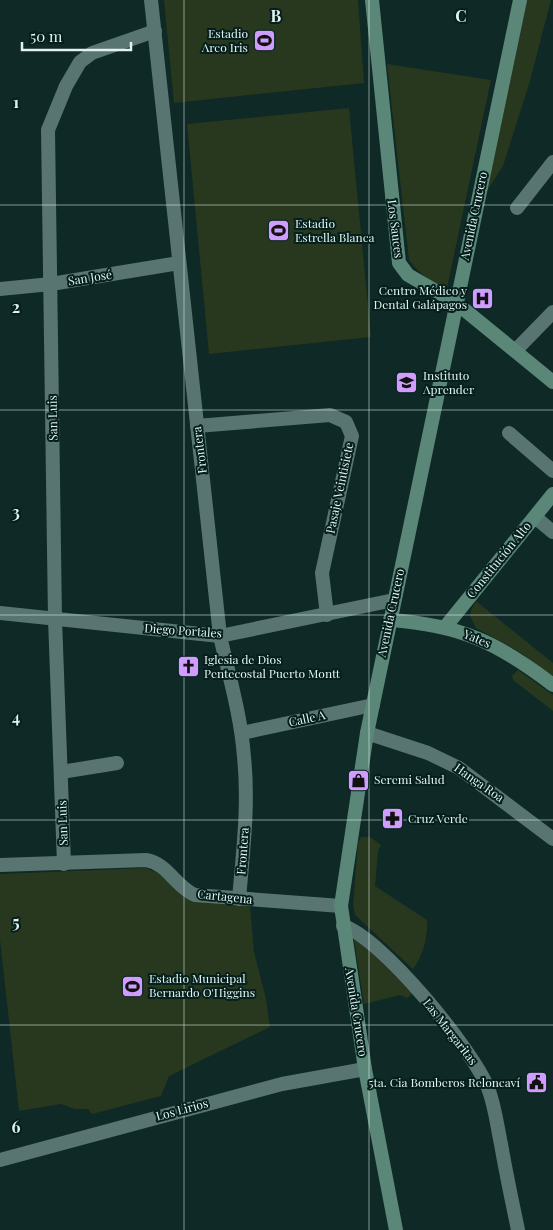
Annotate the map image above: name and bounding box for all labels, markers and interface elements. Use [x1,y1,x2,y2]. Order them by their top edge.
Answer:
text: B [271,5,282,26]
text: C [455,5,467,26]
scale bar [22,20,131,52]
place label: Estadio Arco Iris [201,25,248,55]
text: 50 m [30,26,63,46]
sports icon: Estadio Arco Iris [252,29,276,53]
text: 1 [13,91,19,112]
street label: Avenida Crucero [456,170,490,262]
street label: Los Sauces [384,199,408,259]
place label: Estadio Estrella Blanca [295,215,375,245]
sports icon: Estadio Estrella Blanca [267,219,291,243]
street label: San José [67,266,113,288]
place label: Centro Médico y Dental Galápagos [374,282,467,312]
hospital icon: Centro Médico y Dental Galápagos [471,286,495,310]
text: 2 [12,296,20,317]
place label: Instituto Aprender [422,367,475,397]
school or university icon: Instituto Aprender [395,371,419,395]
street label: San Luis [44,395,60,441]
street label: Frontera [188,426,210,475]
street label: Pasaje Veintisiete [322,441,356,535]
text: 3 [12,501,20,522]
street label: Constitución Alto [462,518,534,601]
street label: Avenida Crucero [373,567,407,659]
street label: Diego Portales [144,619,222,641]
street label: Yates [460,625,493,651]
place label: Iglesia de Dios Pentecostal Puerto Montt [204,651,341,681]
church icon: Iglesia de Dios Pentecostal Puerto Montt [176,655,200,679]
text: 4 [12,706,20,727]
street label: Calle A [287,706,327,730]
street label: Hanga Roa [451,759,508,805]
shop icon: Seremi Salud [346,768,370,792]
place label: Seremi Salud [374,771,445,787]
street label: San Luis [53,800,71,846]
pharmacy icon: Cruz Verde [380,807,404,831]
place label: Cruz Verde [408,810,468,826]
street label: Frontera [232,827,252,875]
street label: Cartagena [197,885,253,907]
text: 5 [12,911,20,932]
street label: Avenida Crucero [342,965,372,1058]
place label: Estadio Municipal Bernardo O'Higgins [149,970,255,1000]
sports icon: Estadio Municipal Bernardo O'Higgins [121,974,145,998]
street label: Las Margaritas [420,995,482,1068]
public building icon: 5ta. Cia Bomberos Reloncaví [524,1071,548,1095]
place label: 5ta. Cia Bomberos Reloncaví [369,1074,520,1090]
street label: Los Lirios [154,1094,210,1124]
text: 6 [12,1116,21,1137]

